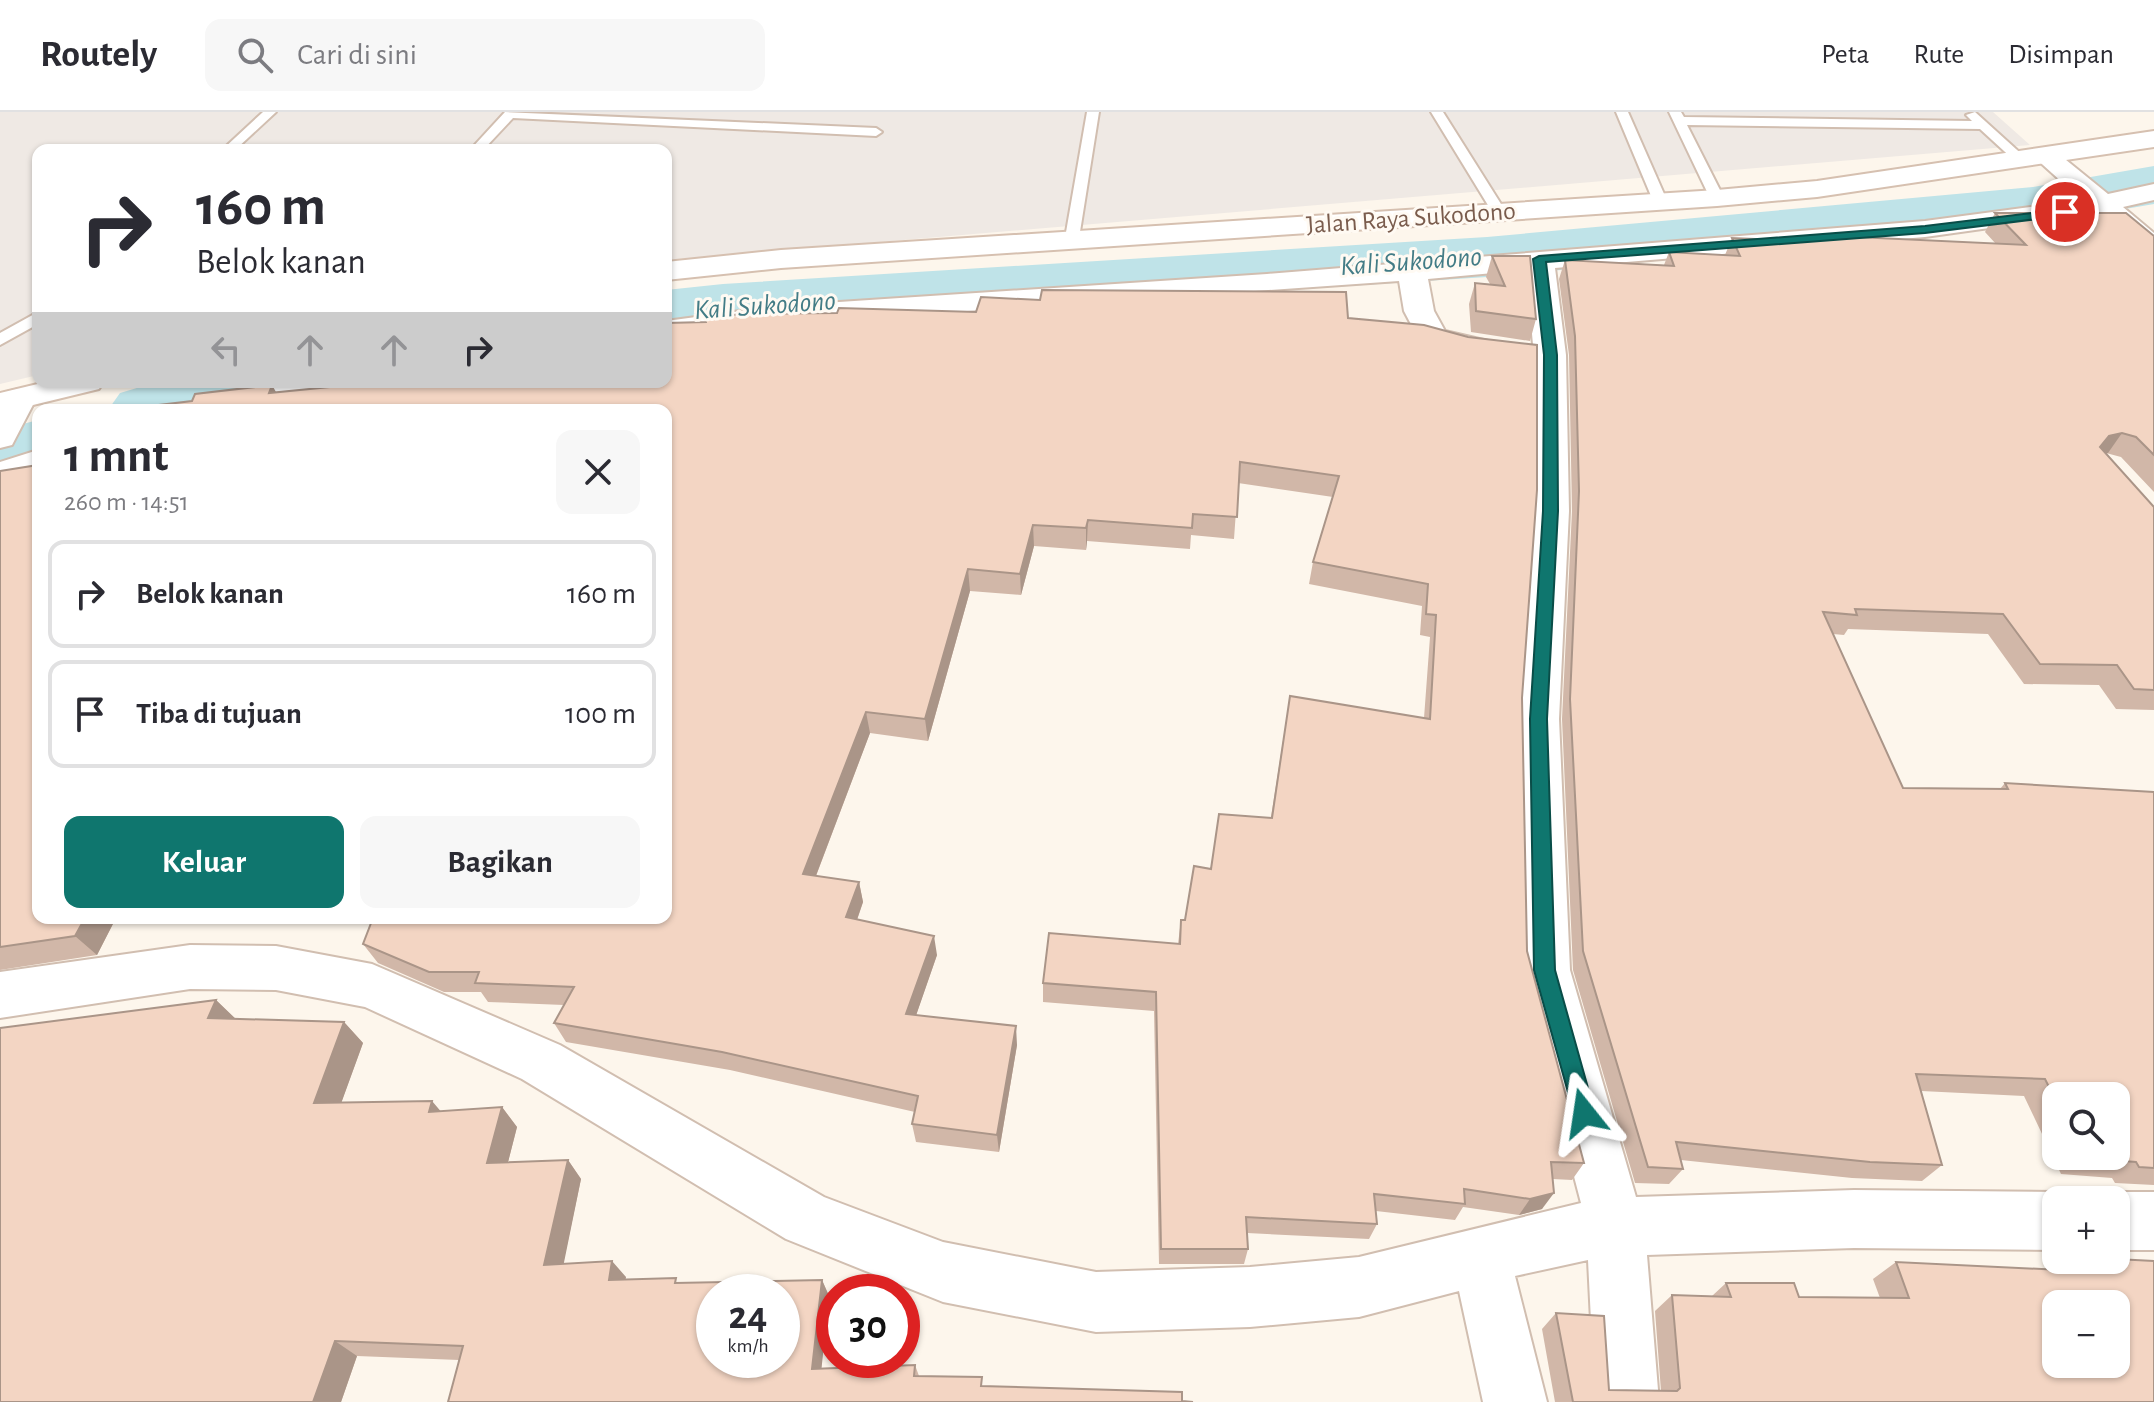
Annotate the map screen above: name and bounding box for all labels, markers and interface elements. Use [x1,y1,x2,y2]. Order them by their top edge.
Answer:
search box [205,19,765,91]
icon: search [233,33,277,77]
text: Routely [40,36,157,74]
text: Cari di sini [297,40,417,70]
text: Peta [1821,41,1870,69]
text: Rute [1914,41,1964,69]
text: Disimpan [2008,41,2114,69]
icon: right [64,176,168,280]
pin [2031,178,2099,246]
text: 160 m [196,179,326,235]
icon: arrive [2043,190,2087,234]
street label: Jalan Raya Sukodono [1305,198,1517,238]
water label: Kali Sukodono [1339,243,1483,281]
text: Belok kanan [196,244,366,280]
water label: Kali Sukodono [693,287,837,325]
icon: left [204,328,248,372]
icon: ahead [288,328,332,372]
icon: ahead [372,328,416,372]
icon: right [456,328,500,372]
button: close [556,430,640,514]
text: 1 mnt [64,433,169,481]
text: 260 m · 14:51 [64,489,189,515]
icon: right [68,572,112,616]
text: Belok kanan [136,579,284,609]
text: 160 m [567,579,636,609]
icon: arrive [68,692,112,736]
text: Tiba di tujuan [136,699,302,729]
text: 100 m [565,699,636,729]
button: Keluar [64,816,344,908]
button: Bagikan [360,816,640,908]
position arrow [1542,1071,1626,1155]
map controls [2042,1082,2130,1378]
button: search [2042,1082,2130,1170]
button: + [2042,1186,2130,1274]
speed limit sign: 30 [816,1274,920,1378]
button: − [2042,1290,2130,1378]
text: 24 [729,1296,767,1336]
text: km/h [727,1336,769,1356]

